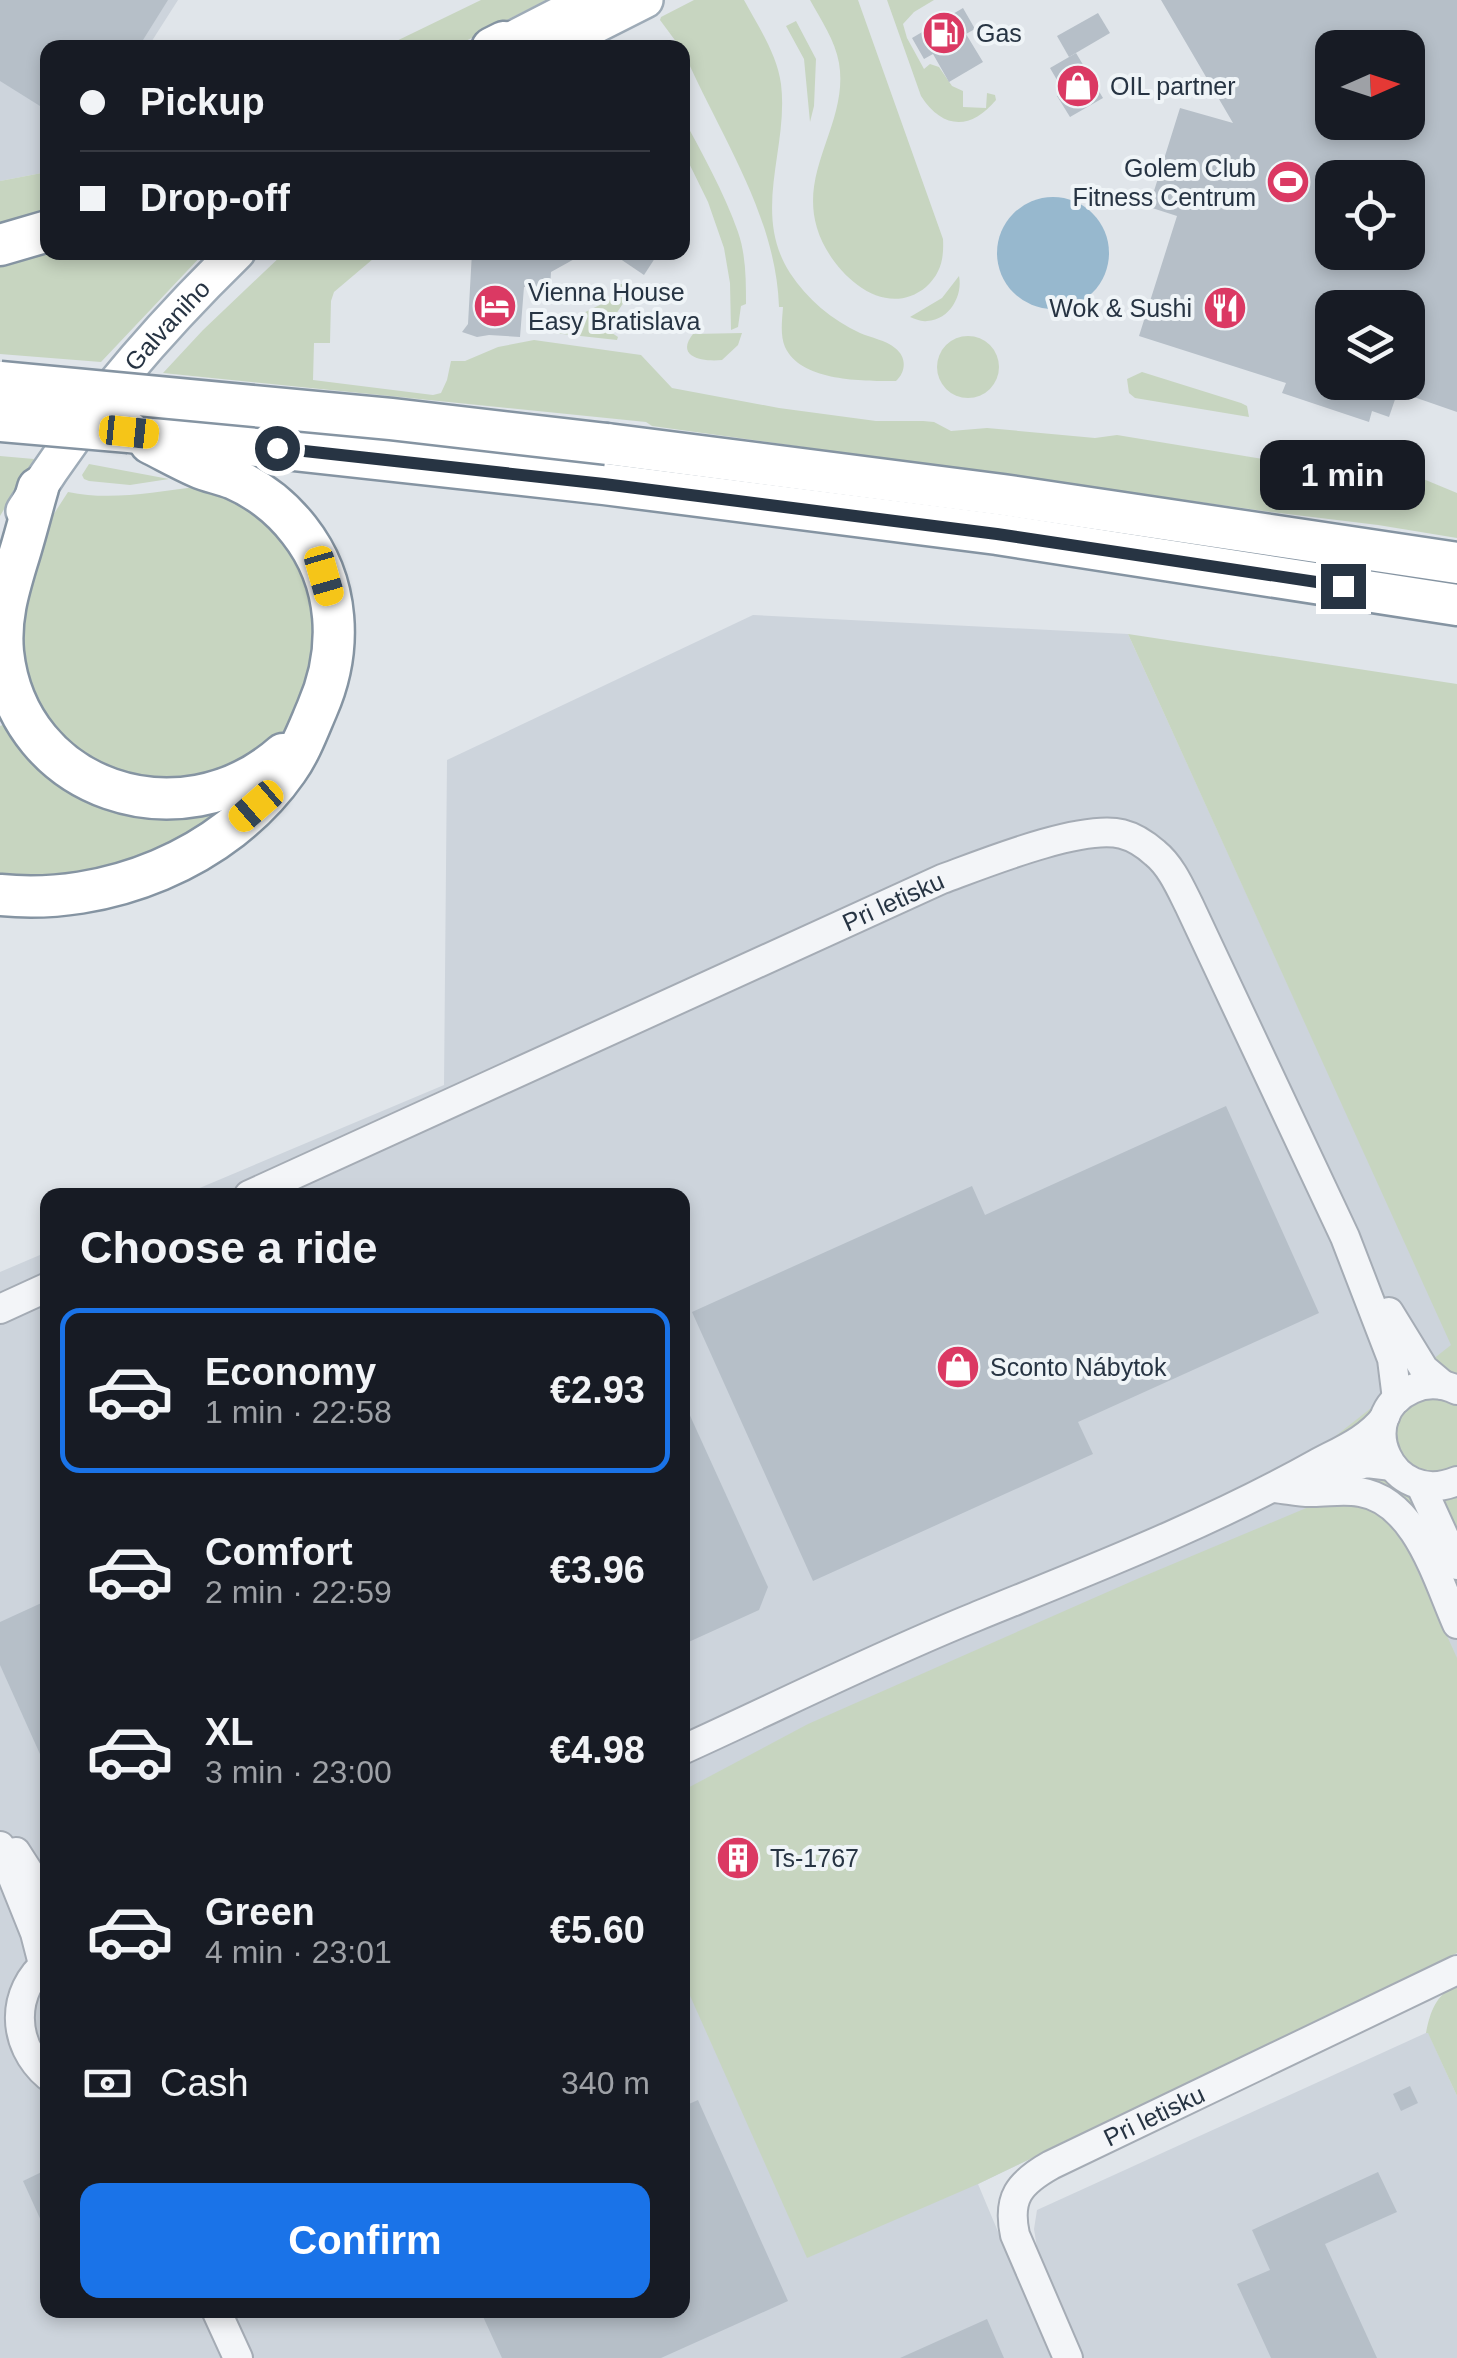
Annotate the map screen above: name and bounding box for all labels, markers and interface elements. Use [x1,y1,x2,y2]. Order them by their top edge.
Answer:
fuel station icon: Gas [921,10,967,56]
place label: Gas [976,19,1022,47]
north arrow [1315,30,1425,140]
map controls [1315,30,1425,400]
shop icon: OIL partner [1055,63,1101,109]
place label: OIL partner [1110,72,1236,100]
text: Pickup [140,81,265,123]
place label: Golem Club Fitness Centrum [1073,154,1256,211]
sports icon: Golem Club Fitness Centrum [1265,159,1311,205]
button: locate [1315,160,1425,270]
text: Drop-off [140,177,290,219]
street label: Galvaniho [119,274,215,376]
place label: Vienna House Easy Bratislava [528,278,700,335]
hotel icon: Vienna House Easy Bratislava [472,283,518,329]
restaurant icon: Wok & Sushi [1202,285,1248,331]
button: layers [1315,290,1425,400]
place label: Wok & Sushi [1049,294,1192,322]
car [98,414,160,450]
route start [255,426,300,471]
callout: 1 min [1260,441,1426,511]
text: 1 min [1301,457,1384,493]
car [301,543,347,609]
route end [1321,564,1366,609]
car [224,775,288,837]
street label: Pri letisku [838,866,948,936]
text: Choose a ride [80,1222,378,1273]
shop icon: Sconto Nábytok [935,1344,981,1390]
icon: car [85,1346,175,1436]
text: Economy [205,1351,376,1393]
place label: Sconto Nábytok [990,1353,1167,1381]
text: €2.93 [550,1369,645,1411]
text: 1 min · 22:58 [205,1394,392,1430]
icon: car [85,1526,175,1616]
text: Comfort [205,1531,353,1573]
text: €3.96 [550,1549,645,1591]
text: 2 min · 22:59 [205,1574,392,1610]
icon: car [85,1706,175,1796]
text: XL [205,1711,254,1753]
text: €4.98 [550,1729,645,1771]
text: 3 min · 23:00 [205,1754,392,1790]
building icon: Ts-1767 [715,1835,761,1881]
place label: Ts-1767 [770,1844,859,1872]
icon: car [85,1886,175,1976]
text: Green [205,1891,315,1933]
text: €5.60 [550,1909,645,1951]
text: 4 min · 23:01 [205,1934,392,1970]
icon: cash [80,2056,135,2111]
text: Cash [160,2062,249,2104]
text: 340 m [561,2065,650,2101]
street label: Pri letisku [1099,2079,1209,2152]
button: Confirm [80,2183,650,2298]

